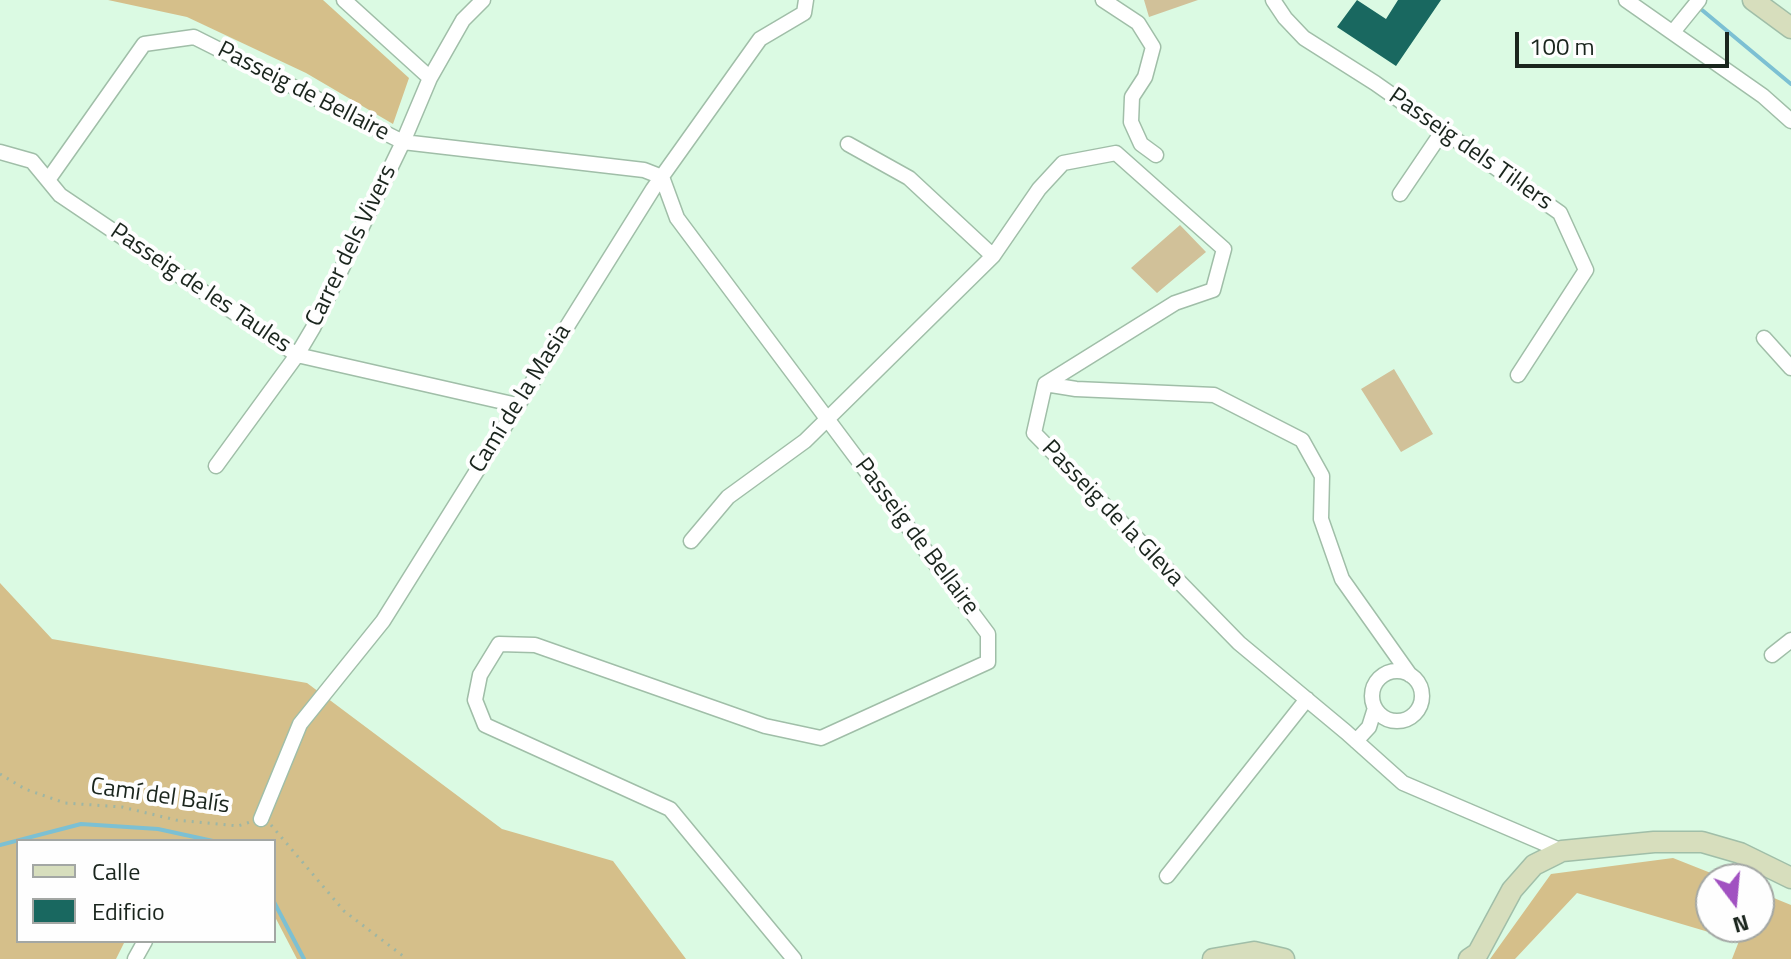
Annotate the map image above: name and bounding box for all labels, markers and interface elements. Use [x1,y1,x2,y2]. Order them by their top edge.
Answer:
scale bar [1519,16,1733,66]
text: 100 m [1529,28,1595,64]
street label: Passeig de Bellaire [212,36,394,148]
street label: Passeig dels Til·lers [1383,83,1557,217]
street label: Carrer dels Vivers [300,161,404,331]
street label: Passeig de les Taules [104,218,296,360]
street label: Camí de la Masia [464,320,578,478]
street label: Passeig de la Gleva [1035,435,1189,593]
street label: Passeig de Bellaire [848,453,984,621]
street label: Camí del Balís [89,773,231,821]
legend [16,839,276,943]
text: Calle [92,853,140,889]
north arrow [1695,863,1775,943]
text: Edificio [92,893,165,929]
text: N [1729,906,1753,943]

